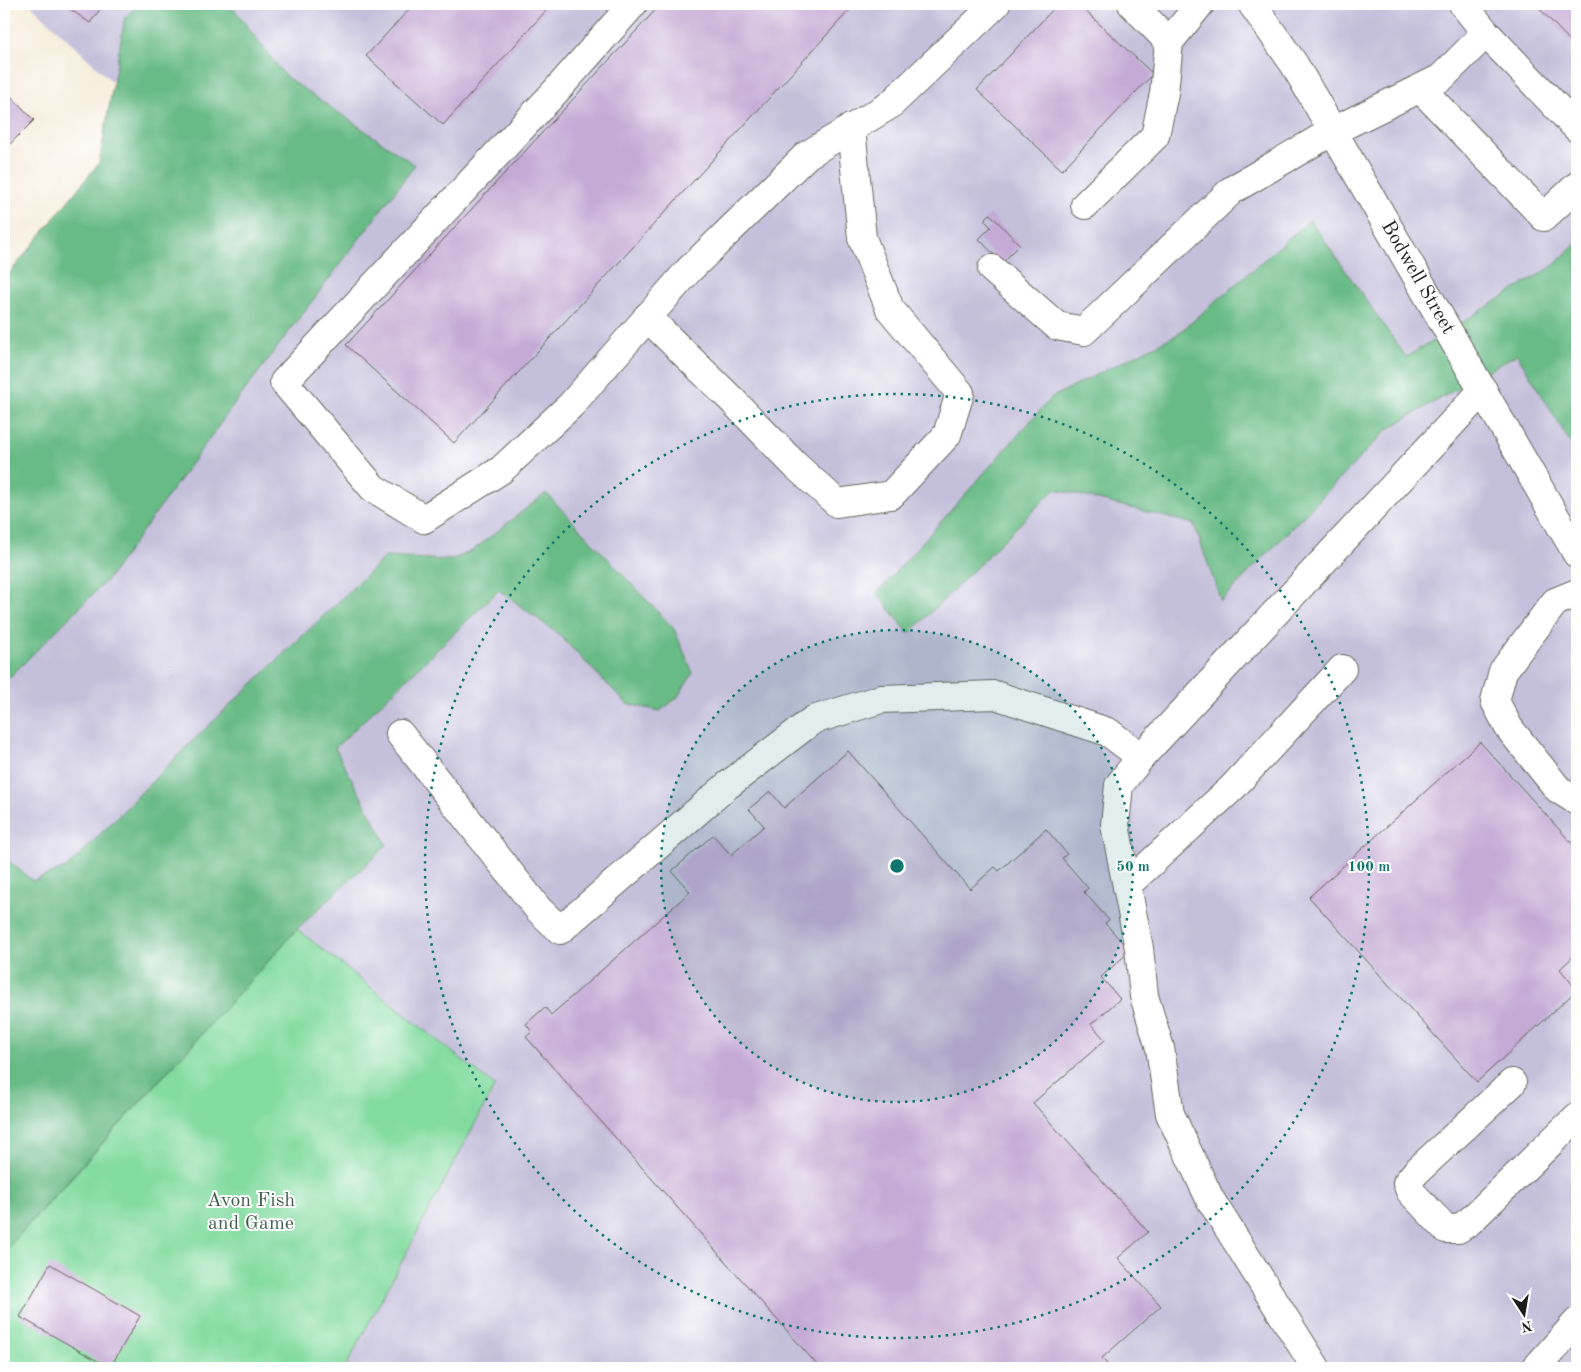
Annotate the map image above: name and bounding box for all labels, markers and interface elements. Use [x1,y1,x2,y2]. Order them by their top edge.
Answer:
street label: Bodwell Street [1377,218,1458,338]
centre of rings [888,857,906,875]
text: 50 m [1116,860,1150,875]
text: 100 m [1348,860,1390,875]
park label: Avon Fish and Game [207,1191,295,1234]
north arrow [1498,1290,1548,1340]
text: N [1520,1318,1533,1334]

